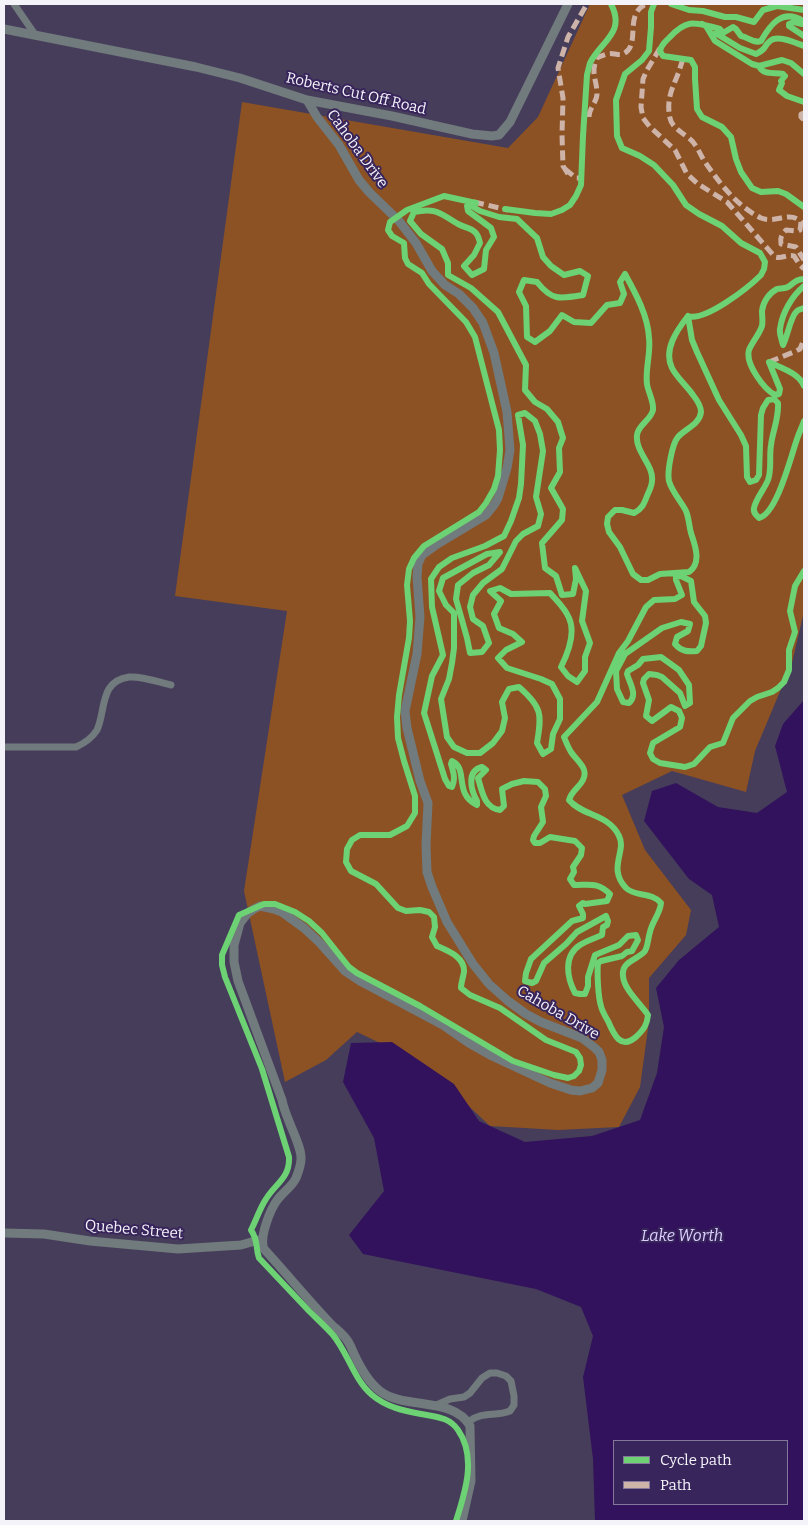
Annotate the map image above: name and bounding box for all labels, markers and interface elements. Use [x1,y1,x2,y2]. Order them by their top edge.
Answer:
street label: Roberts Cut Off Road [284,69,428,119]
street label: Cahoba Drive [323,106,391,192]
street label: Cahoba Drive [513,982,603,1044]
street label: Quebec Street [84,1217,184,1243]
water label: Lake Worth [641,1227,723,1247]
legend [613,1440,788,1505]
text: Cycle path [660,1451,732,1469]
text: Path [660,1476,691,1494]

